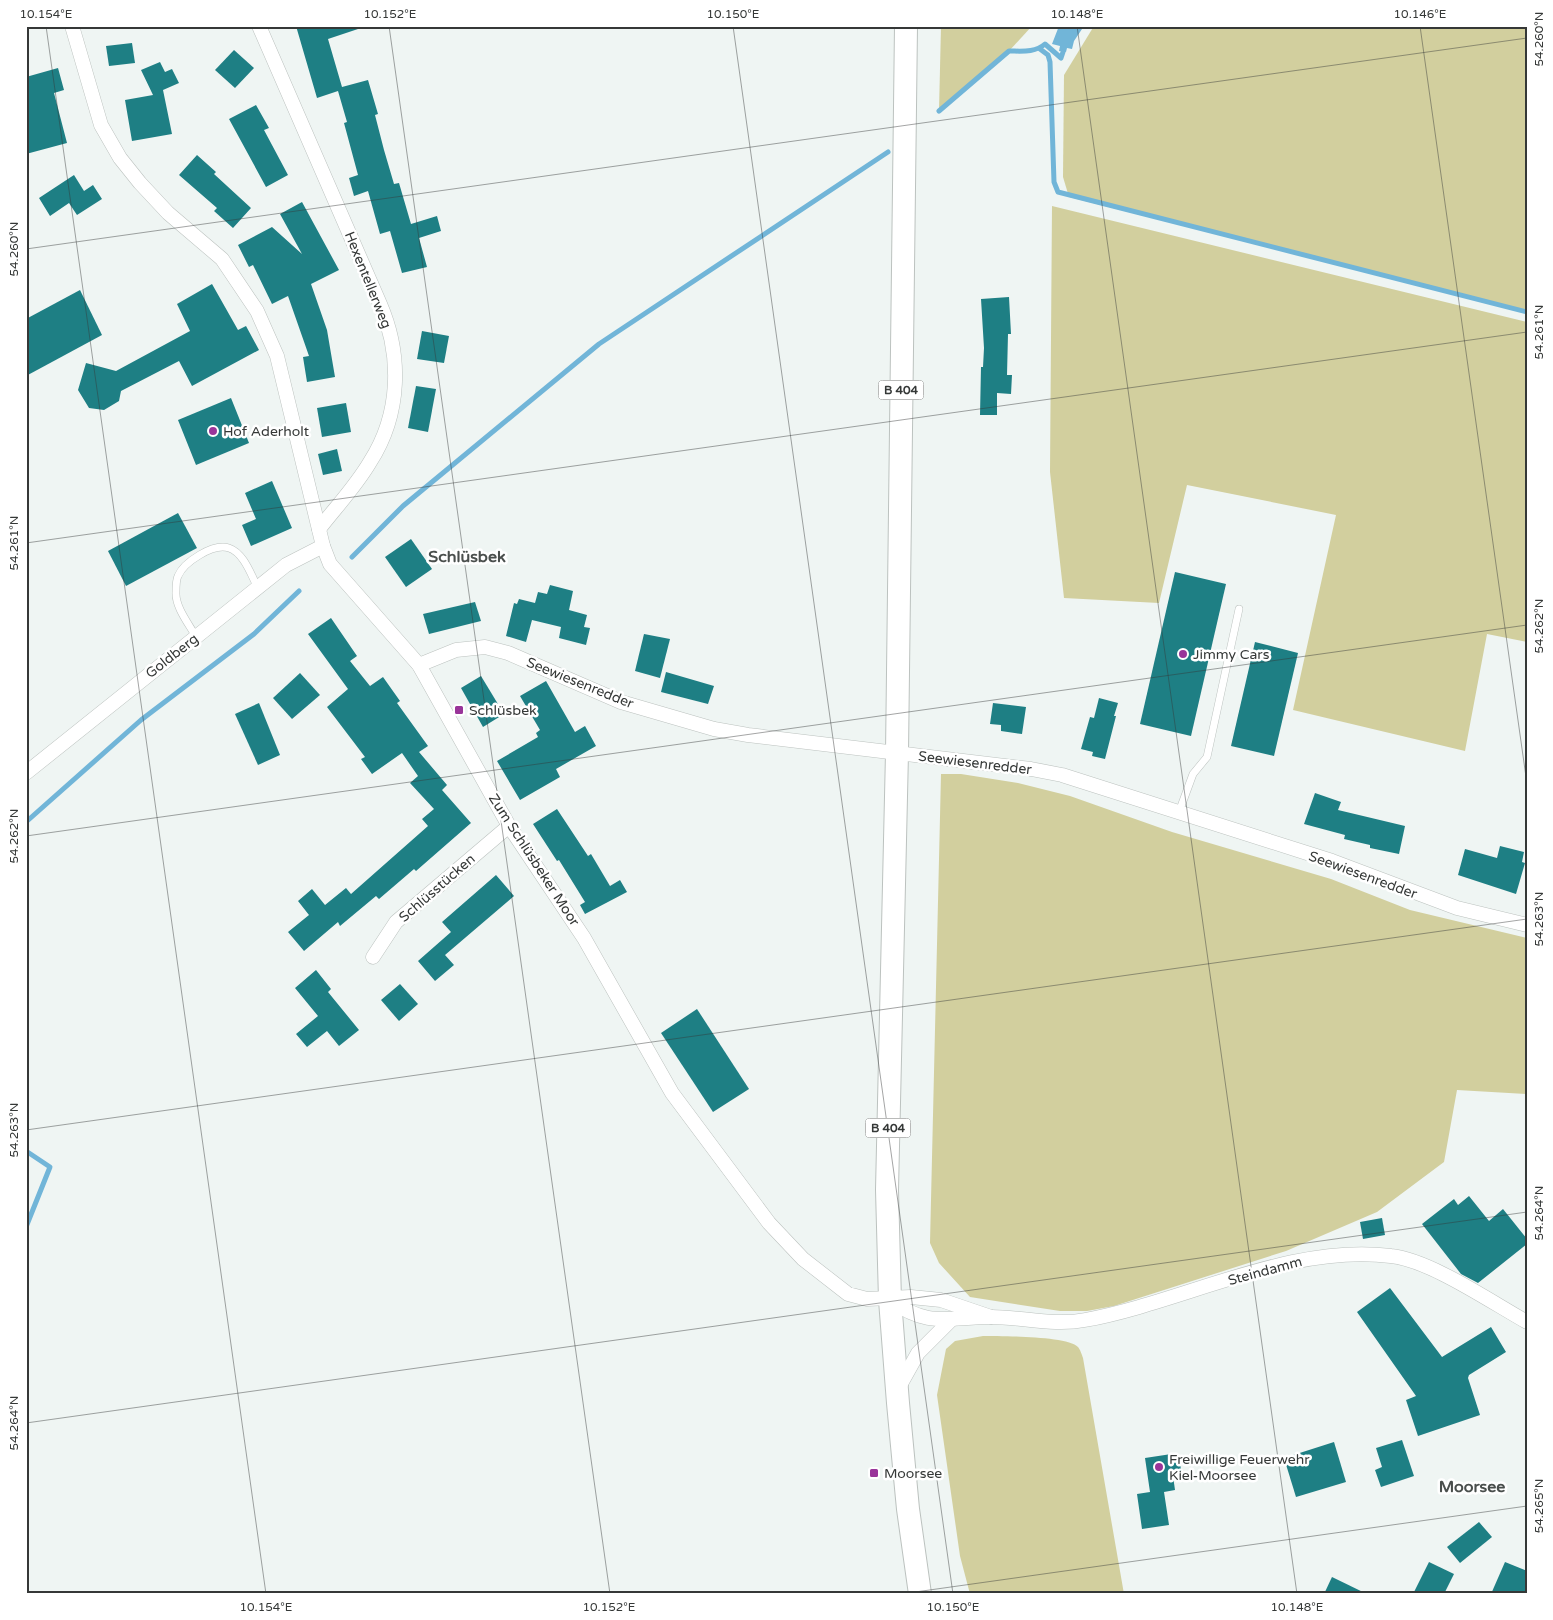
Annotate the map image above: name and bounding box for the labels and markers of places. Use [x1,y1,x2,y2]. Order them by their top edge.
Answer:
place label: Hof Aderholt [223,423,310,440]
marker: Hof Aderholt [207,425,219,437]
place label: Jimmy Cars [1193,646,1270,663]
marker: Jimmy Cars [1177,648,1189,660]
place label: Schlüsbek [469,702,537,719]
marker: Schlüsbek [453,704,465,716]
place label: Freiwillige Feuerwehr Kiel-Moorsee [1169,1451,1310,1484]
marker: Freiwillige Feuerwehr Kiel-Moorsee [1153,1461,1165,1473]
place label: Moorsee [884,1465,942,1482]
marker: Moorsee [868,1467,880,1479]

